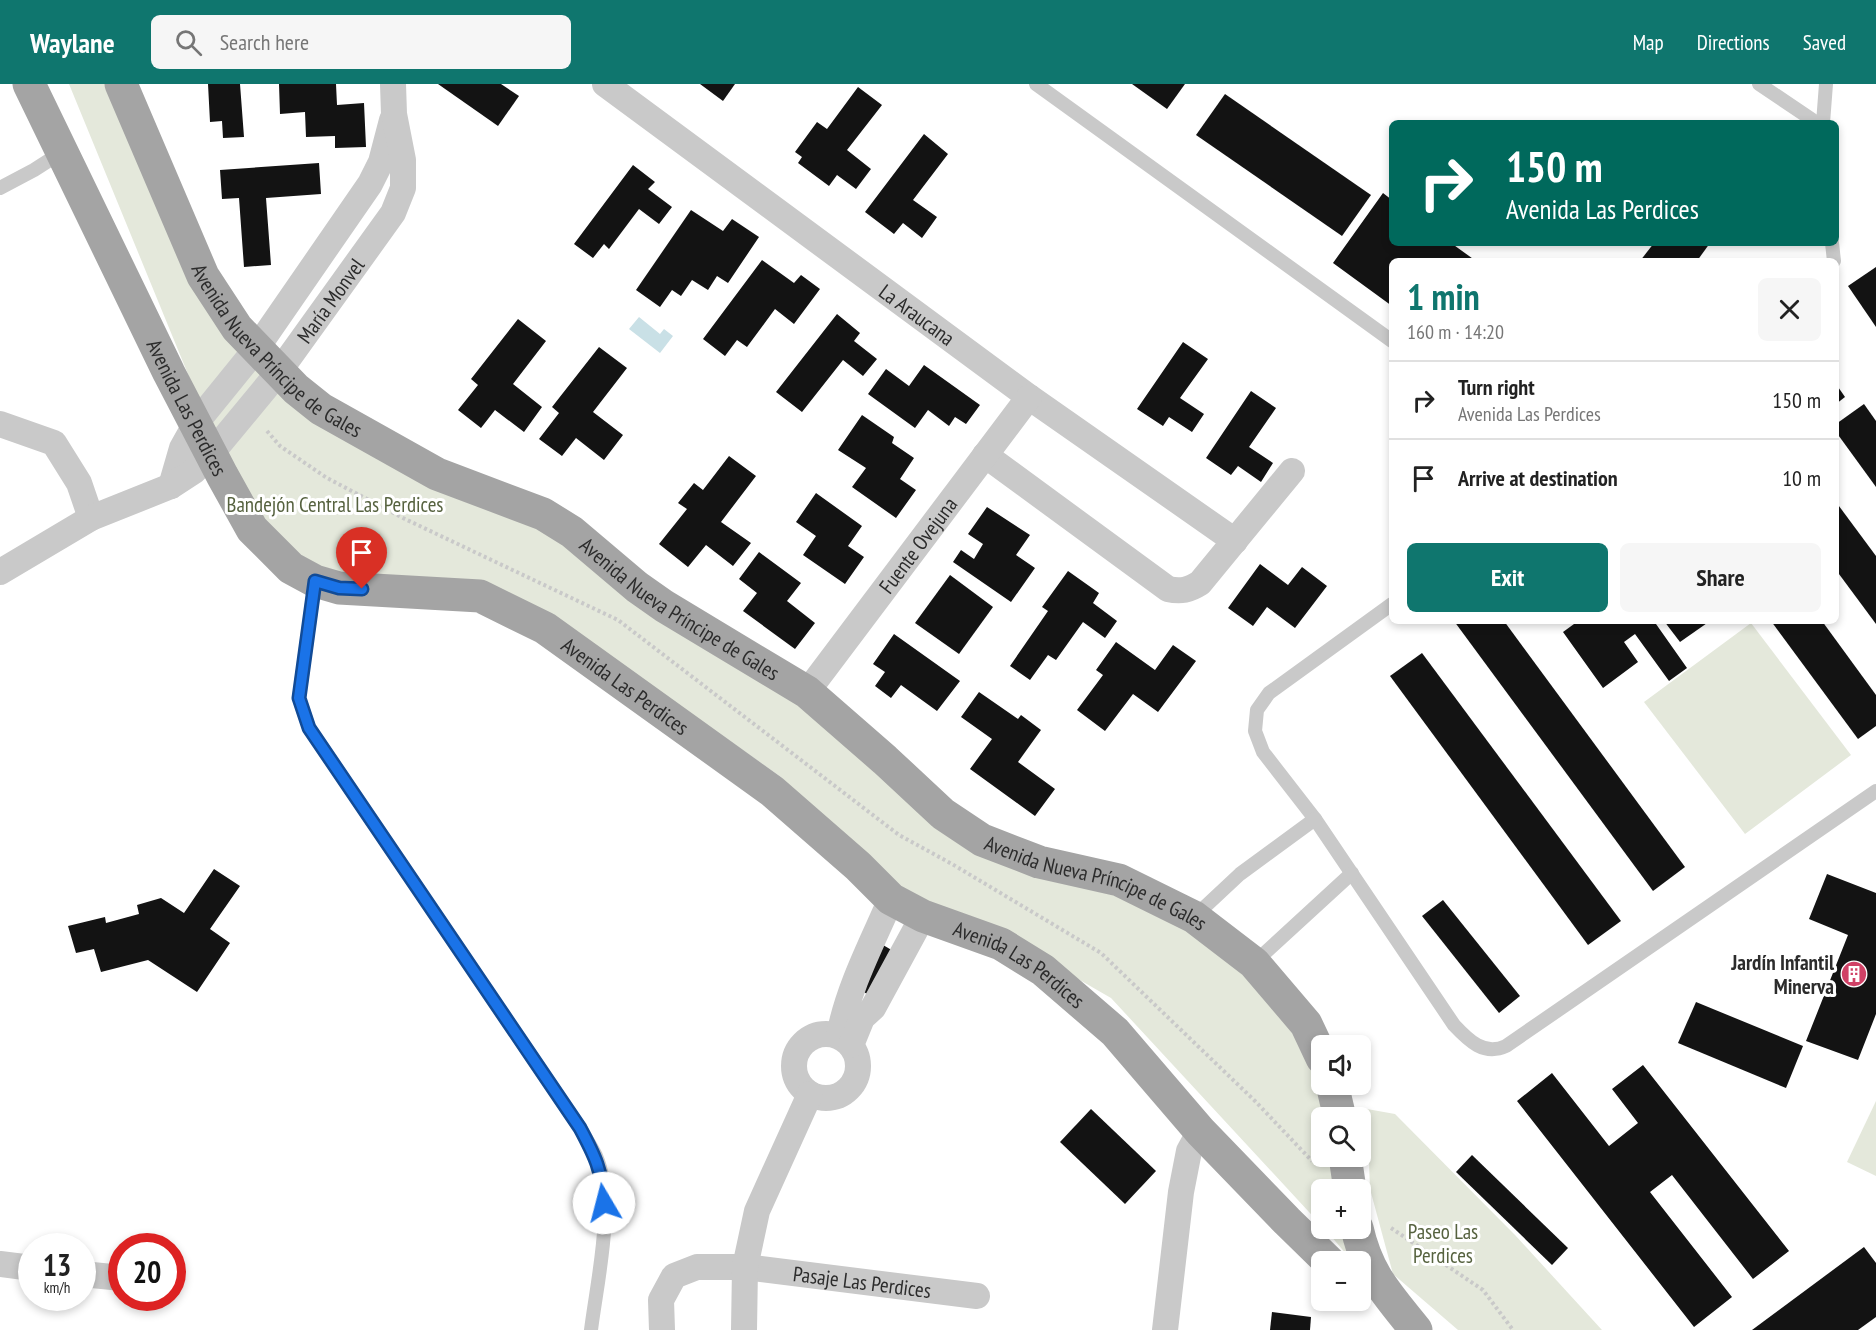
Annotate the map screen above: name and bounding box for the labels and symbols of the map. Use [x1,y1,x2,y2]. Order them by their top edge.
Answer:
street label: María Monvel [290,252,370,348]
street label: Avenida Nueva Príncipe de Gales [186,260,367,443]
street label: La Araucana [874,278,960,351]
street label: Avenida Las Perdices [141,335,234,480]
park label: Bandejón Central Las Perdices [227,491,443,518]
street label: Fuente Ovejuna [873,491,963,599]
pin [336,527,387,589]
street label: Avenida Nueva Príncipe de Gales [575,531,785,686]
street label: Avenida Las Perdices [557,631,694,741]
street label: Avenida Nueva Príncipe de Gales [981,829,1213,936]
street label: Avenida Las Perdices [950,915,1091,1014]
place label: Jardín Infantil Minerva [1730,949,1835,1000]
building icon: Jardín Infantil Minerva [1839,959,1869,989]
position arrow [572,1171,636,1235]
park label: Paseo Las Perdices [1408,1218,1478,1269]
speed limit sign: 20 [108,1233,186,1311]
street label: Pasaje Las Perdices [792,1260,933,1304]

